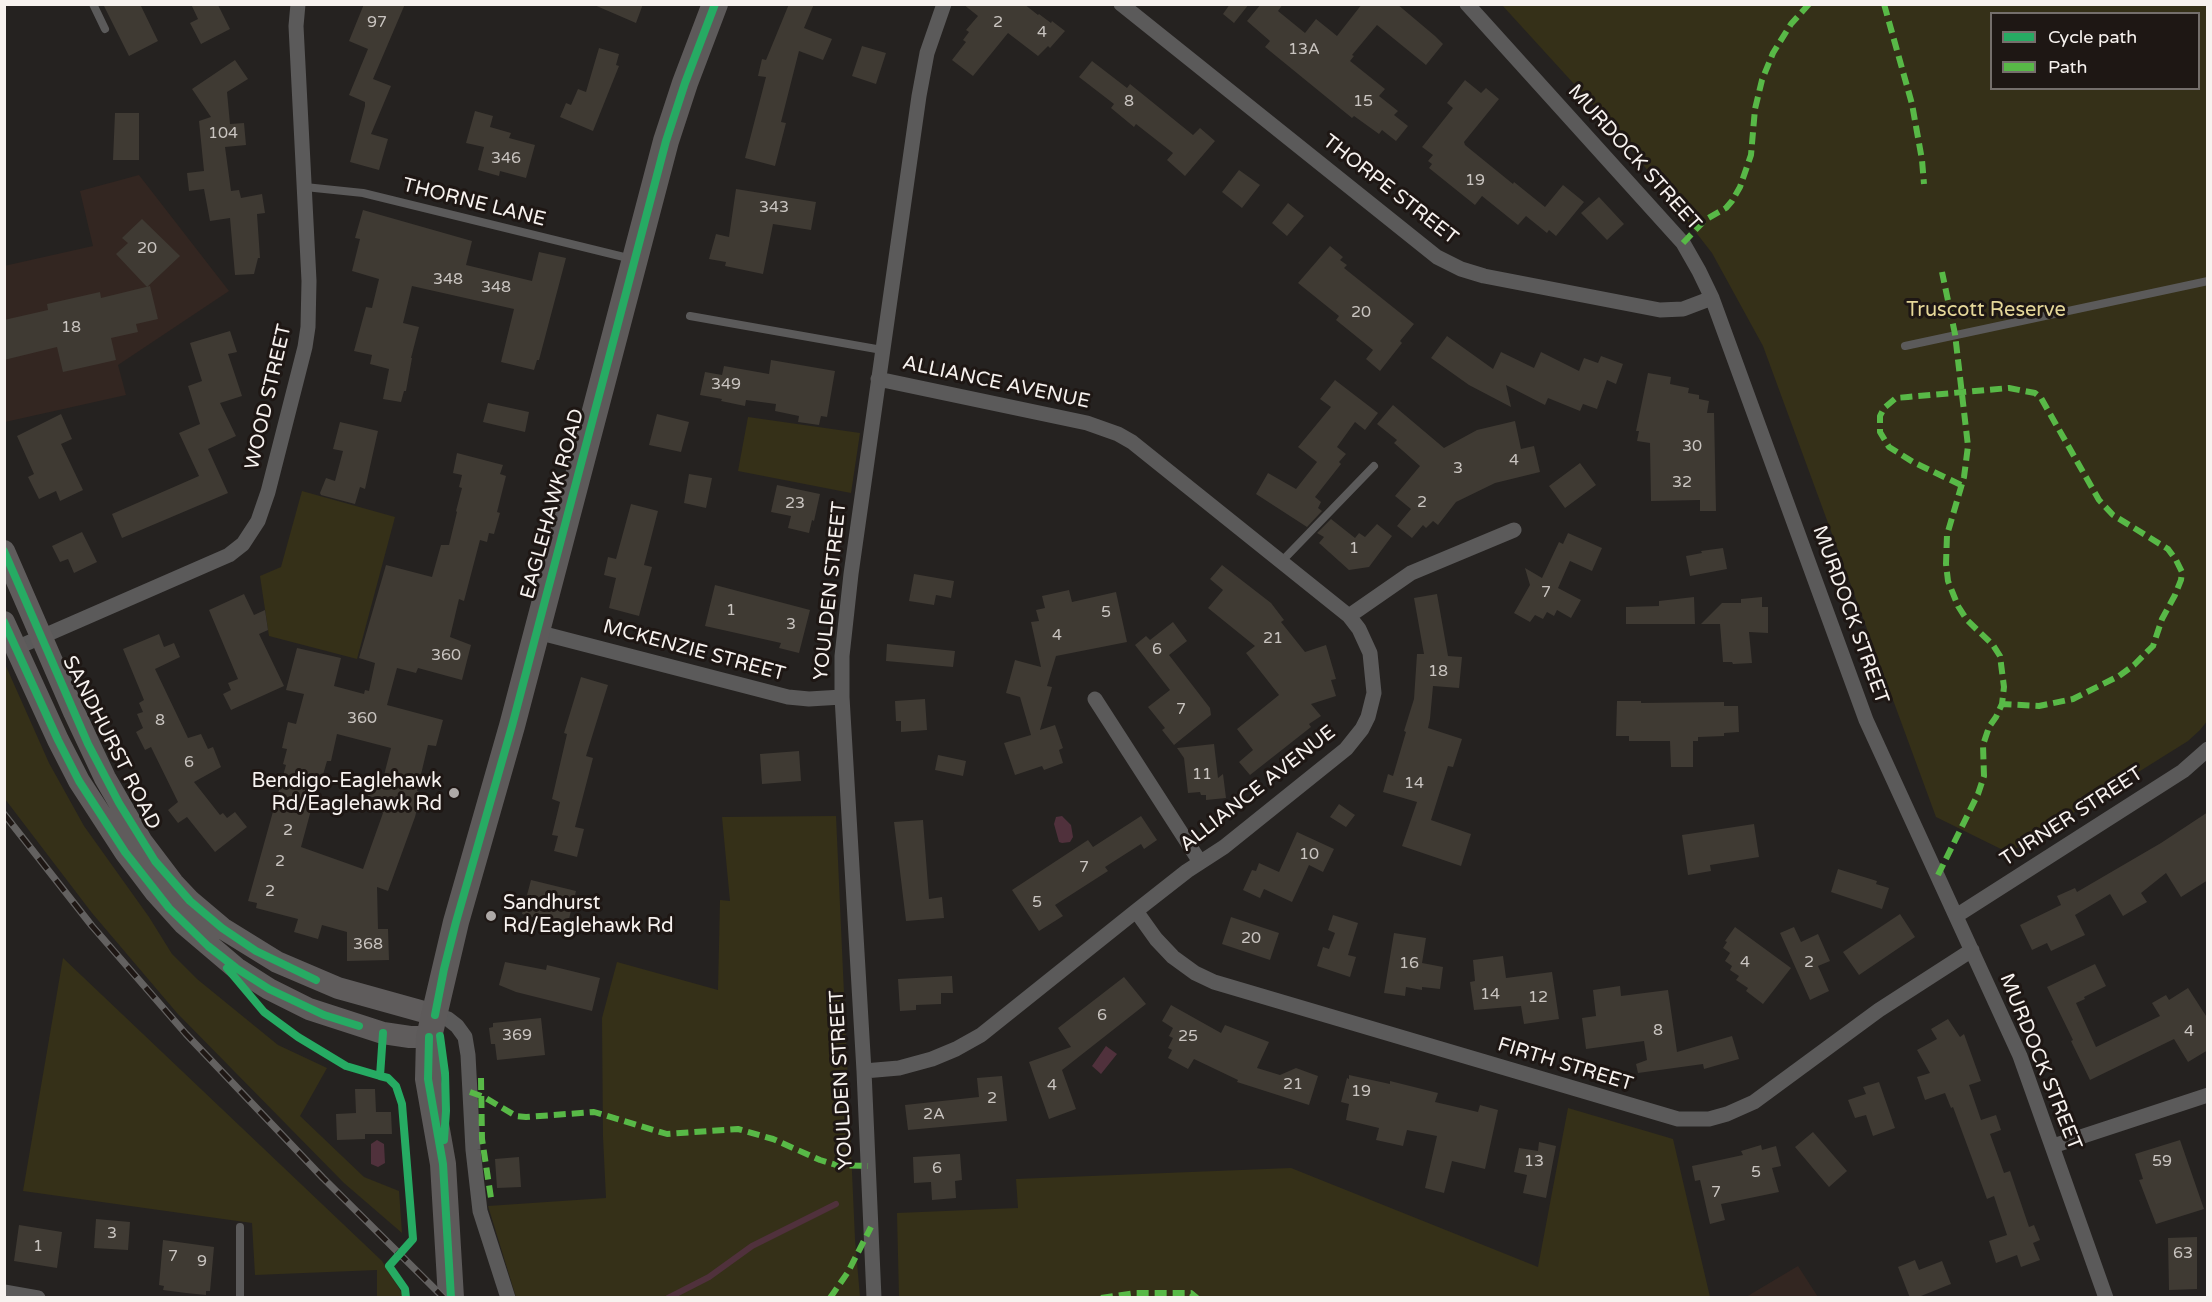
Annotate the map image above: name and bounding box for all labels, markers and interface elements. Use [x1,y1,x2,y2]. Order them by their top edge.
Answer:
legend [1990,12,2200,90]
house number: 97 [367,13,387,33]
house number: 2 [993,13,1003,33]
house number: 4 [1037,23,1047,43]
text: Cycle path [2048,26,2137,48]
house number: 13A [1288,40,1320,60]
text: Path [2048,56,2087,78]
street label: MURDOCK STREET [1562,80,1706,236]
house number: 8 [1124,92,1134,112]
house number: 15 [1353,92,1373,112]
house number: 104 [208,124,238,144]
street label: THORPE STREET [1318,130,1462,250]
house number: 346 [491,149,521,169]
house number: 19 [1465,171,1485,191]
street label: THORNE LANE [400,174,548,232]
house number: 343 [759,198,789,218]
house number: 20 [137,239,157,259]
house number: 348 [433,270,463,290]
house number: 348 [481,278,511,298]
park label: Truscott Reserve [1906,299,2066,323]
house number: 20 [1351,303,1371,323]
house number: 18 [61,318,81,338]
street label: WOOD STREET [241,322,297,472]
street label: ALLIANCE AVENUE [900,351,1092,415]
house number: 349 [711,375,741,395]
street label: EAGLEHAWK ROAD [516,406,590,602]
house number: 30 [1682,437,1702,457]
house number: 4 [1509,451,1519,471]
house number: 3 [1453,459,1463,479]
house number: 32 [1672,473,1692,493]
house number: 2 [1417,493,1427,513]
house number: 23 [785,494,805,514]
street label: YOULDEN STREET [810,500,852,682]
street label: MURDOCK STREET [1807,522,1893,708]
house number: 1 [1349,539,1359,559]
house number: 7 [1541,583,1551,603]
house number: 1 [726,601,736,621]
house number: 5 [1101,603,1111,623]
street label: MCKENZIE STREET [600,615,788,687]
house number: 3 [786,615,796,635]
house number: 4 [1052,626,1062,646]
house number: 21 [1263,629,1283,649]
house number: 6 [1152,640,1162,660]
house number: 360 [431,646,461,666]
street label: SANDHURST ROAD [57,652,165,834]
house number: 18 [1428,662,1448,682]
house number: 7 [1176,700,1186,720]
house number: 360 [347,709,377,729]
house number: 8 [155,711,165,731]
street label: ALLIANCE AVENUE [1175,721,1341,857]
house number: 6 [184,753,194,773]
street label: TURNER STREET [1996,762,2148,872]
house number: 11 [1192,765,1212,785]
place label: Bendigo-Eaglehawk Rd/Eaglehawk Rd [251,770,442,817]
house number: 14 [1404,774,1424,794]
marker: Bendigo-Eaglehawk Rd/Eaglehawk Rd [447,786,461,800]
house number: 2 [283,821,293,841]
house number: 10 [1299,845,1319,865]
house number: 2 [275,852,285,872]
house number: 7 [1079,858,1089,878]
house number: 2 [265,882,275,902]
place label: Sandhurst Rd/Eaglehawk Rd [503,892,674,939]
house number: 5 [1032,893,1042,913]
marker: Sandhurst Rd/Eaglehawk Rd [484,909,498,923]
house number: 20 [1241,929,1261,949]
house number: 368 [353,935,383,955]
house number: 4 [1740,953,1750,973]
house number: 2 [1804,953,1814,973]
house number: 16 [1399,954,1419,974]
street label: MURDOCK STREET [1994,970,2086,1154]
house number: 14 [1480,985,1500,1005]
house number: 12 [1528,988,1548,1008]
street label: YOULDEN STREET [825,990,859,1170]
house number: 6 [1097,1006,1107,1026]
house number: 8 [1653,1021,1663,1041]
house number: 4 [2184,1022,2194,1042]
house number: 369 [502,1026,532,1046]
house number: 25 [1178,1027,1198,1047]
street label: FIRTH STREET [1494,1033,1636,1097]
house number: 21 [1283,1075,1303,1095]
house number: 4 [1047,1076,1057,1096]
house number: 19 [1351,1082,1371,1102]
house number: 2 [987,1089,997,1109]
house number: 2A [923,1105,945,1125]
house number: 13 [1524,1152,1544,1172]
house number: 59 [2152,1152,2172,1172]
house number: 6 [932,1159,942,1179]
house number: 5 [1751,1163,1761,1183]
house number: 7 [1711,1183,1721,1203]
house number: 3 [107,1224,117,1244]
house number: 1 [33,1237,43,1257]
house number: 63 [2173,1244,2193,1264]
house number: 7 [168,1247,178,1267]
house number: 9 [197,1252,207,1272]

